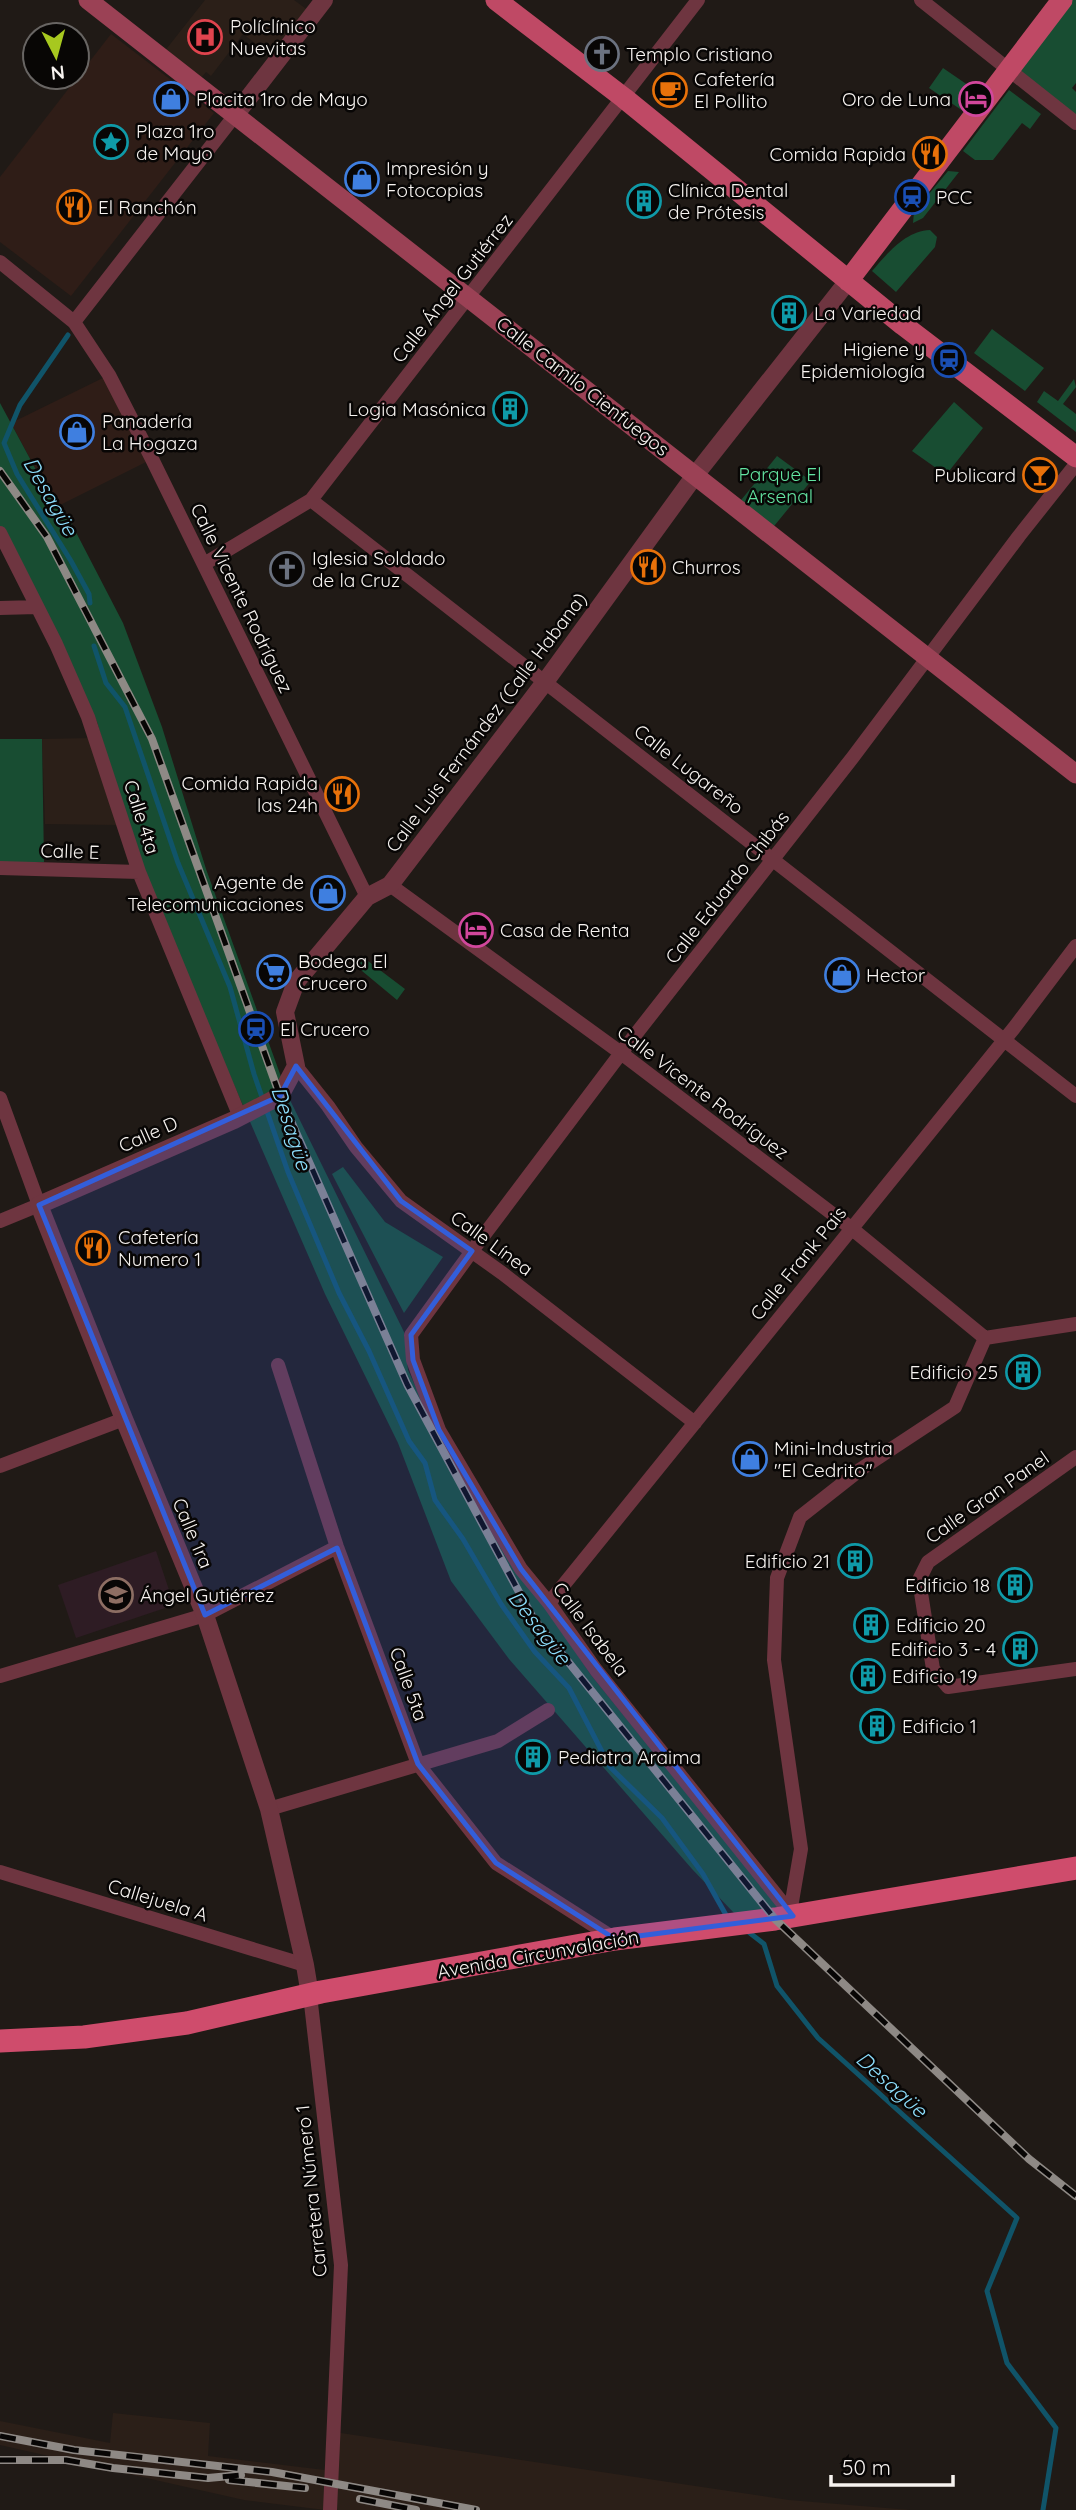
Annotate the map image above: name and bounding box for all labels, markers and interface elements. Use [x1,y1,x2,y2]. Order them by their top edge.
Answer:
place label: Políclínico Nuevitas [230,14,316,60]
hospital icon: Políclínico Nuevitas [186,18,224,56]
north arrow [21,21,91,91]
church icon: Templo Cristiano [583,35,621,73]
place label: Templo Cristiano [626,42,773,66]
text: N [50,60,66,86]
place label: Cafetería El Pollito [694,67,775,113]
cafe icon: Cafetería El Pollito [651,71,689,109]
shop icon: Placita 1ro de Mayo [152,80,190,118]
hotel icon: Oro de Luna [957,80,995,118]
place label: Placita 1ro de Mayo [196,87,368,111]
place label: Oro de Luna [842,87,951,111]
place label: Plaza 1ro de Mayo [136,119,214,165]
place icon: Plaza 1ro de Mayo [92,123,130,161]
restaurant icon: Comida Rapida [911,135,949,173]
place label: Comida Rapida [770,142,906,166]
place label: Impresión y Fotocopias [386,156,489,202]
shop icon: Impresión y Fotocopias [343,160,381,198]
place label: Clínica Dental de Prótesis [668,178,788,224]
station icon: PCC [893,178,931,216]
building icon: Clínica Dental de Prótesis [625,182,663,220]
place label: PCC [936,185,972,209]
restaurant icon: El Ranchón [55,188,93,226]
place label: El Ranchón [98,195,197,219]
street label: Calle Ángel Gutiérrez [386,209,518,367]
building icon: La Variedad [770,294,808,332]
place label: La Variedad [814,301,921,325]
street label: Calle Camilo Cienfuegos [492,311,674,461]
place label: Higiene y Epidemiología [800,337,925,383]
station icon: Higiene y Epidemiología [930,341,968,379]
building icon: Logia Masónica [491,390,529,428]
place label: Logia Masónica [348,397,486,421]
place label: Panadería La Hogaza [102,409,198,455]
shop icon: Panadería La Hogaza [58,413,96,451]
water label: Desagüe [18,452,84,541]
bar icon: Publicard [1021,456,1059,494]
park label: Parque El Arsenal [738,462,822,508]
place label: Publicard [934,463,1016,487]
street label: Calle Vicente Rodríguez [186,499,298,697]
place label: Iglesia Soldado de la Cruz [312,546,446,592]
restaurant icon: Churros [629,548,667,586]
church icon: Iglesia Soldado de la Cruz [268,550,306,588]
place label: Churros [672,555,741,579]
street label: Calle Luis Fernández (Calle Habana) [380,587,592,857]
street label: Calle Lugareño [629,719,749,819]
place label: Comida Rapida las 24h [182,771,318,817]
restaurant icon: Comida Rapida las 24h [323,775,361,813]
street label: Calle 4ta [119,777,165,857]
street label: Calle Eduardo Chibás [660,806,794,968]
street label: Calle E [40,838,100,864]
place label: Agente de Telecomunicaciones [127,870,304,916]
shop icon: Agente de Telecomunicaciones [309,874,347,912]
hotel icon: Casa de Renta [457,911,495,949]
place label: Casa de Renta [500,918,629,942]
place label: Bodega El Crucero [298,949,388,995]
supermarket icon: Bodega El Crucero [255,953,293,991]
shop icon: Hector [823,956,861,994]
place label: Hector [866,963,926,987]
station icon: El Crucero [237,1010,275,1048]
place label: El Crucero [280,1017,370,1041]
street label: Calle Vicente Rodríguez [613,1020,793,1164]
water label: Desagüe [266,1083,318,1174]
street label: Calle D [115,1110,181,1158]
street label: Calle Frank Pais [745,1201,851,1325]
street label: Calle Línea [446,1205,538,1281]
place label: Cafetería Numero 1 [118,1225,201,1271]
restaurant icon: Cafetería Numero 1 [74,1229,112,1267]
building icon: Edificio 25 [1004,1353,1042,1391]
place label: Edificio 25 [909,1360,998,1384]
place label: Mini-Industria "El Cedrito" [774,1436,893,1482]
shop icon: Mini-Industria "El Cedrito" [731,1440,769,1478]
street label: Calle Gran Panel [921,1446,1053,1548]
street label: Calle 1ra [167,1494,219,1572]
building icon: Edificio 21 [836,1542,874,1580]
place label: Edificio 21 [745,1549,830,1573]
building icon: Edificio 18 [996,1566,1034,1604]
place label: Edificio 18 [905,1573,990,1597]
school or university icon: Ángel Gutiérrez [97,1576,135,1614]
street label: Calle Isabela [548,1577,634,1681]
place label: Ángel Gutiérrez [140,1583,274,1607]
water label: Desagüe [503,1585,578,1670]
building icon: Edificio 20 [852,1606,890,1644]
place label: Edificio 20 [896,1613,986,1637]
building icon: Edificio 3 - 4 [1001,1630,1039,1668]
place label: Edificio 3 - 4 [891,1637,996,1661]
street label: Calle 5ta [385,1644,433,1724]
building icon: Edificio 19 [849,1657,887,1695]
place label: Edificio 19 [892,1664,977,1688]
building icon: Edificio 1 [858,1707,896,1745]
place label: Edificio 1 [902,1714,977,1738]
building icon: Pediatra Araima [514,1738,552,1776]
place label: Pediatra Araima [558,1745,701,1769]
street label: Callejuela A [105,1873,211,1927]
street label: Avenida Circunvalación [435,1924,641,1984]
water label: Desagüe [851,2045,934,2123]
street label: Carretera Número 1 [290,2104,332,2278]
scale bar [831,2444,954,2488]
text: 50 m [842,2454,891,2480]

